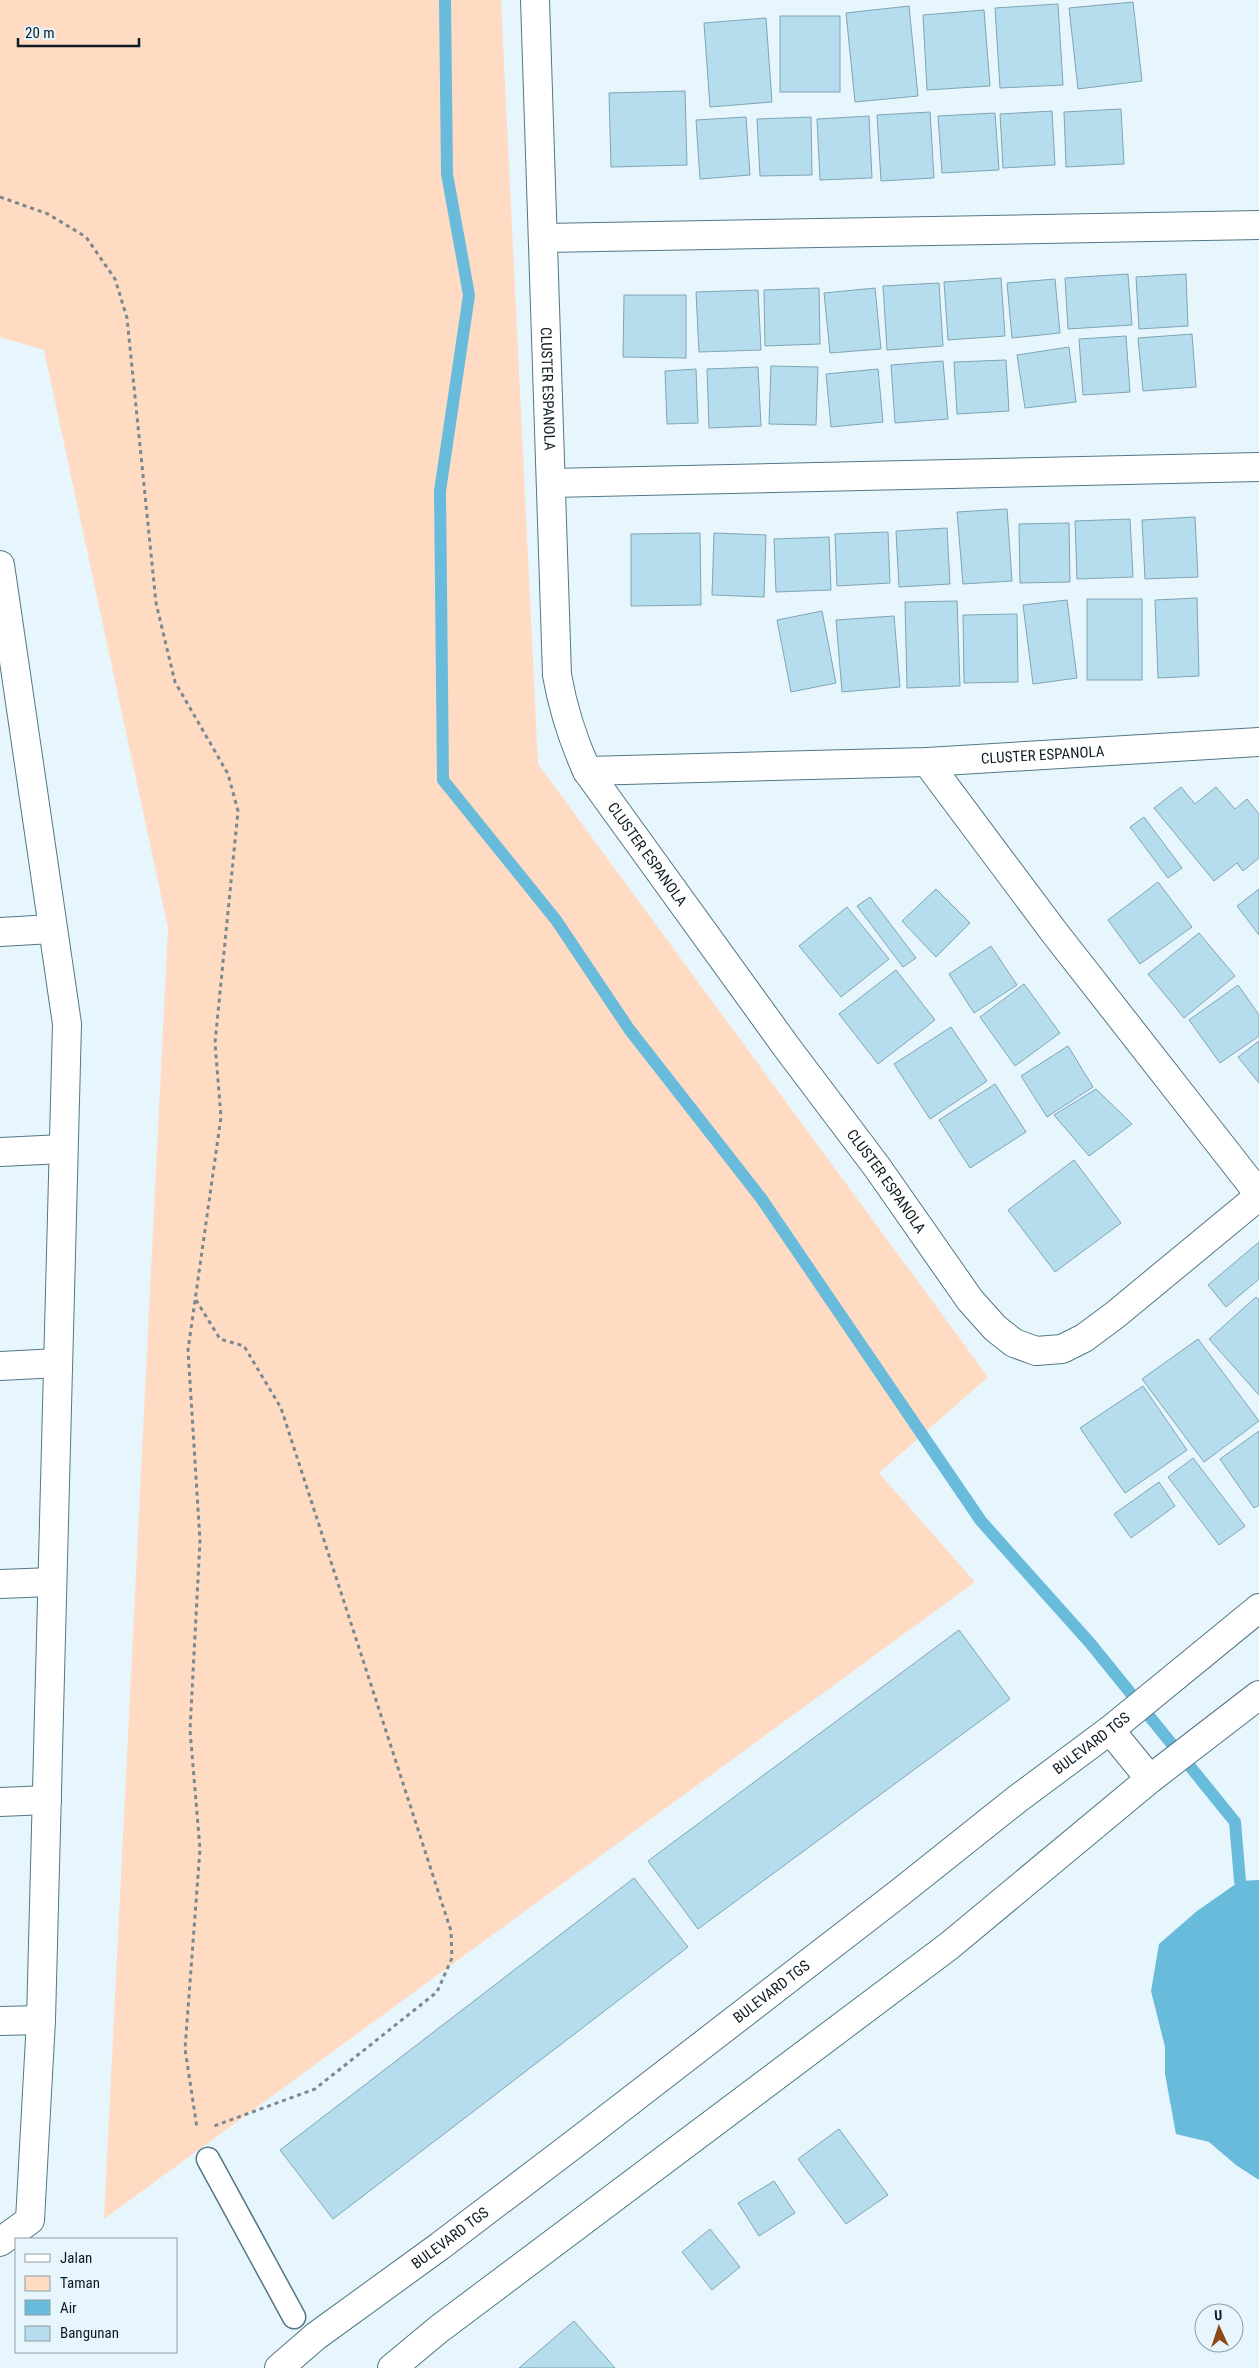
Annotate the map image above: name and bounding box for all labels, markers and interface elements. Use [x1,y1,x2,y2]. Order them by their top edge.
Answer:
scale bar [18,15,139,47]
text: 20 m [25,24,55,42]
street label: CLUSTER ESPANOLA [537,327,559,451]
street label: CLUSTER ESPANOLA [980,742,1105,768]
street label: CLUSTER ESPANOLA [604,799,691,910]
street label: CLUSTER ESPANOLA [843,1126,930,1237]
street label: BULEVARD TGS [1050,1708,1134,1778]
street label: BULEVARD TGS [730,1956,814,2027]
street label: BULEVARD TGS [408,2203,492,2273]
legend [15,2238,178,2353]
text: Jalan [60,2249,92,2267]
text: Taman [60,2274,100,2292]
text: Air [60,2299,77,2317]
north arrow [1194,2303,1244,2353]
text: U [1214,2307,1223,2323]
text: Bangunan [60,2324,119,2342]

